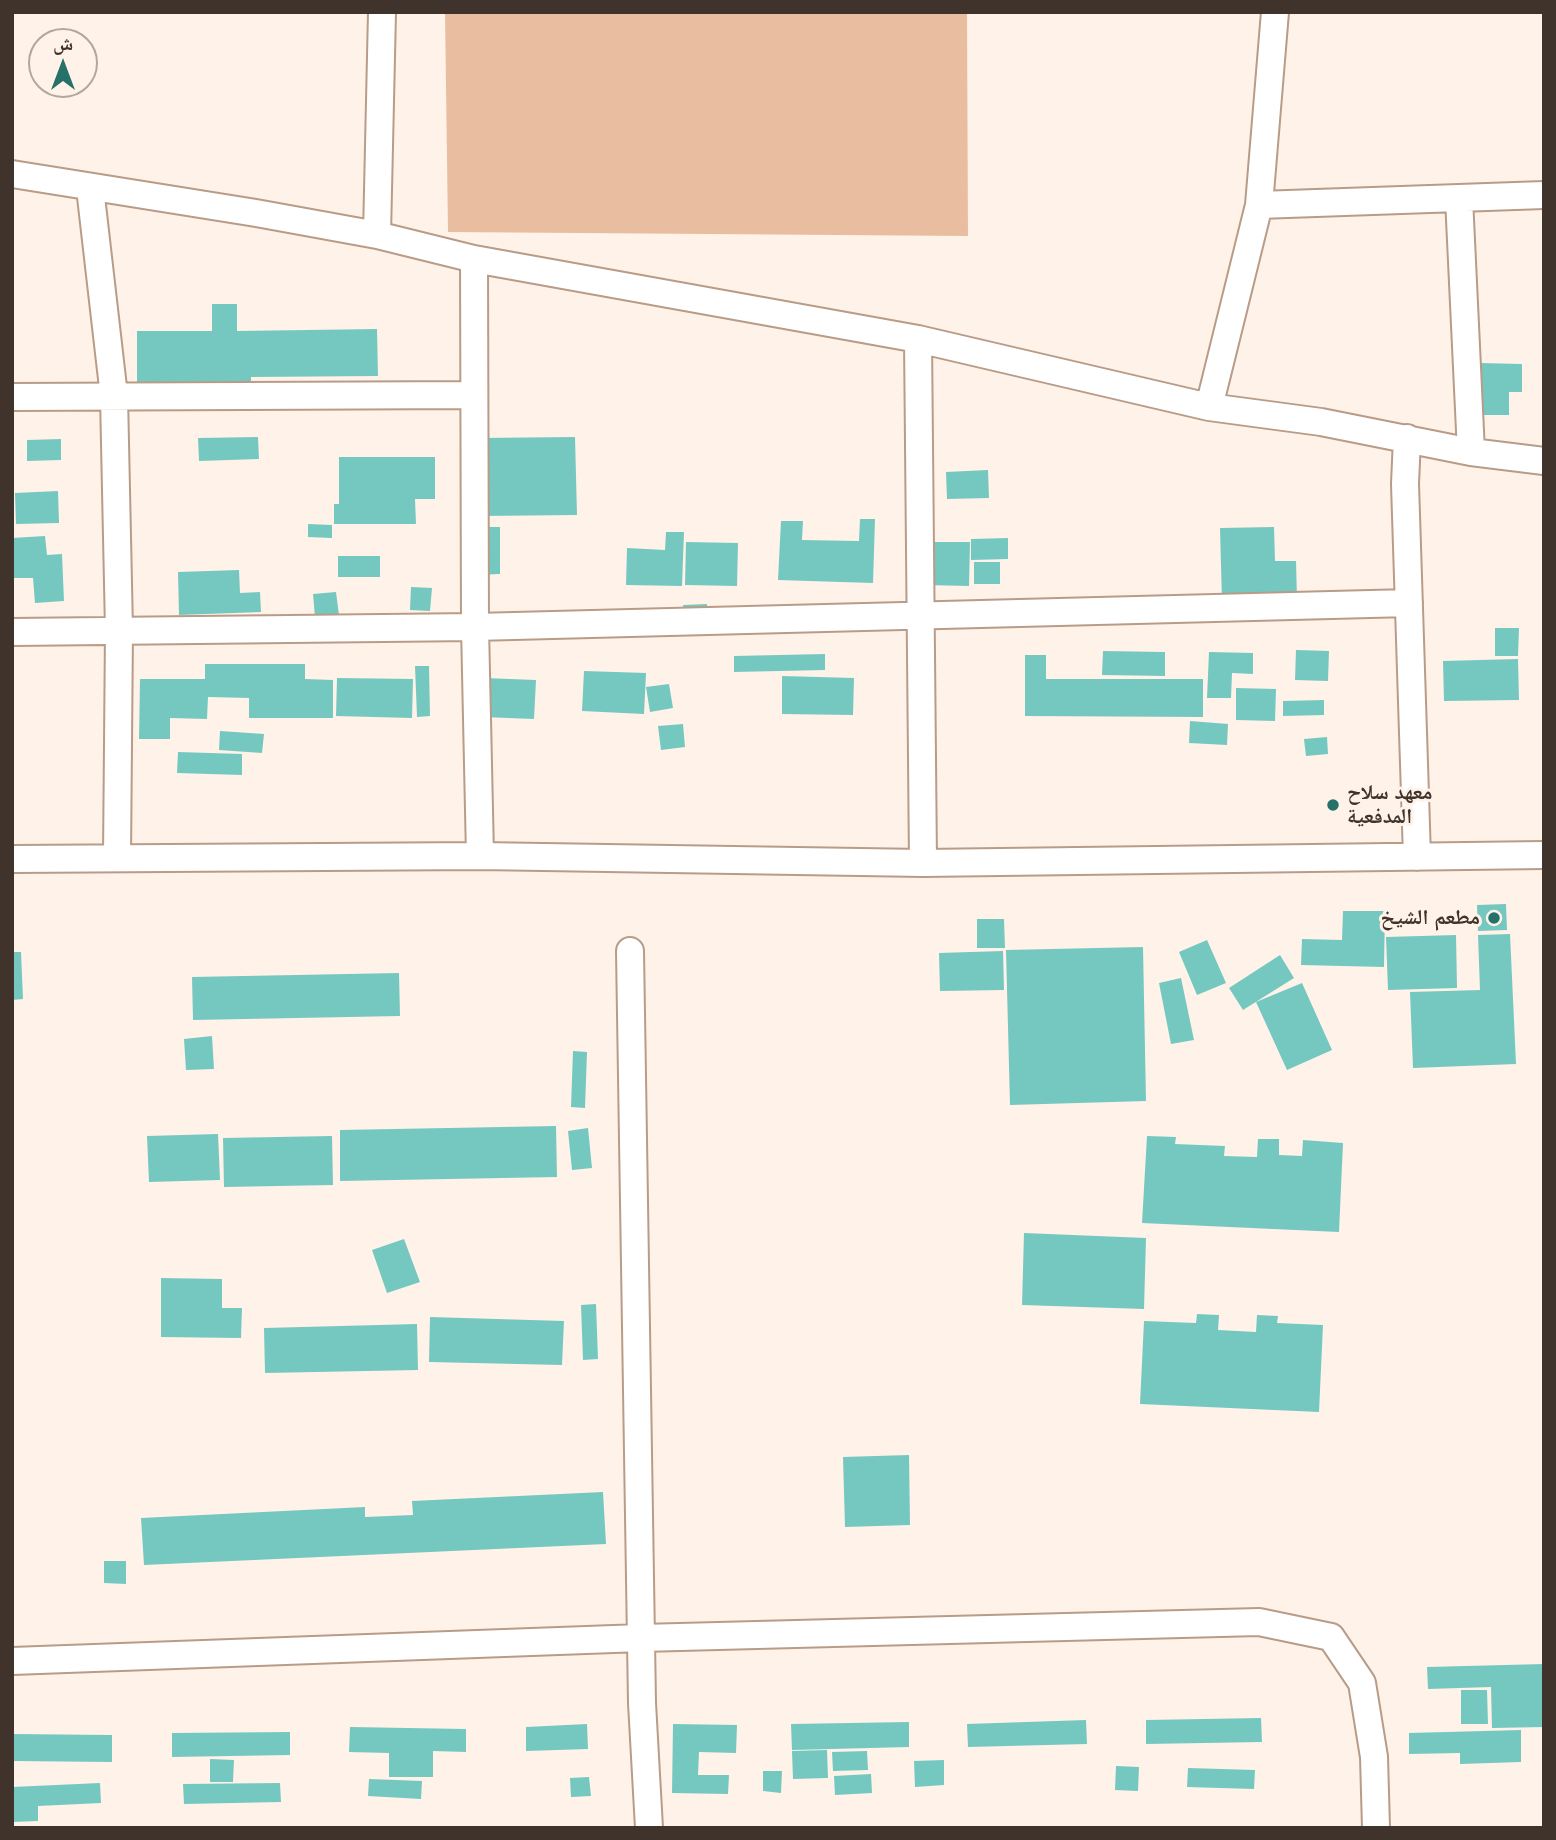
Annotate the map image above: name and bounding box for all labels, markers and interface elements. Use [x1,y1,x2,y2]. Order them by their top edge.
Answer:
north arrow [28,28,98,98]
text: ش [53,33,73,54]
place label: معهد سلاح المدفعية [1347,780,1432,830]
marker: معهد سلاح المدفعية [1325,797,1341,813]
place label: مطعم الشيخ [1380,905,1480,931]
marker: مطعم الشيخ [1486,910,1502,926]

